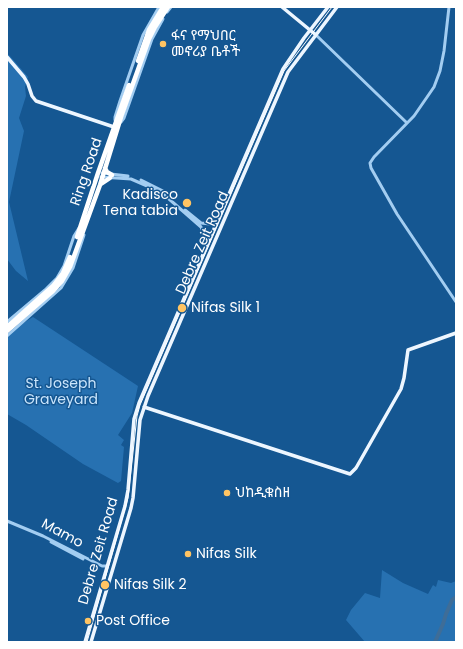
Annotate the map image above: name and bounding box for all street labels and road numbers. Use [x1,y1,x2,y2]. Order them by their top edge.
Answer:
street label: Ring Road [68,136,106,208]
street label: Debre Zeit Road [173,189,233,297]
street label: Debre Zeit Road [76,496,122,606]
street label: Mamo [38,516,86,552]

